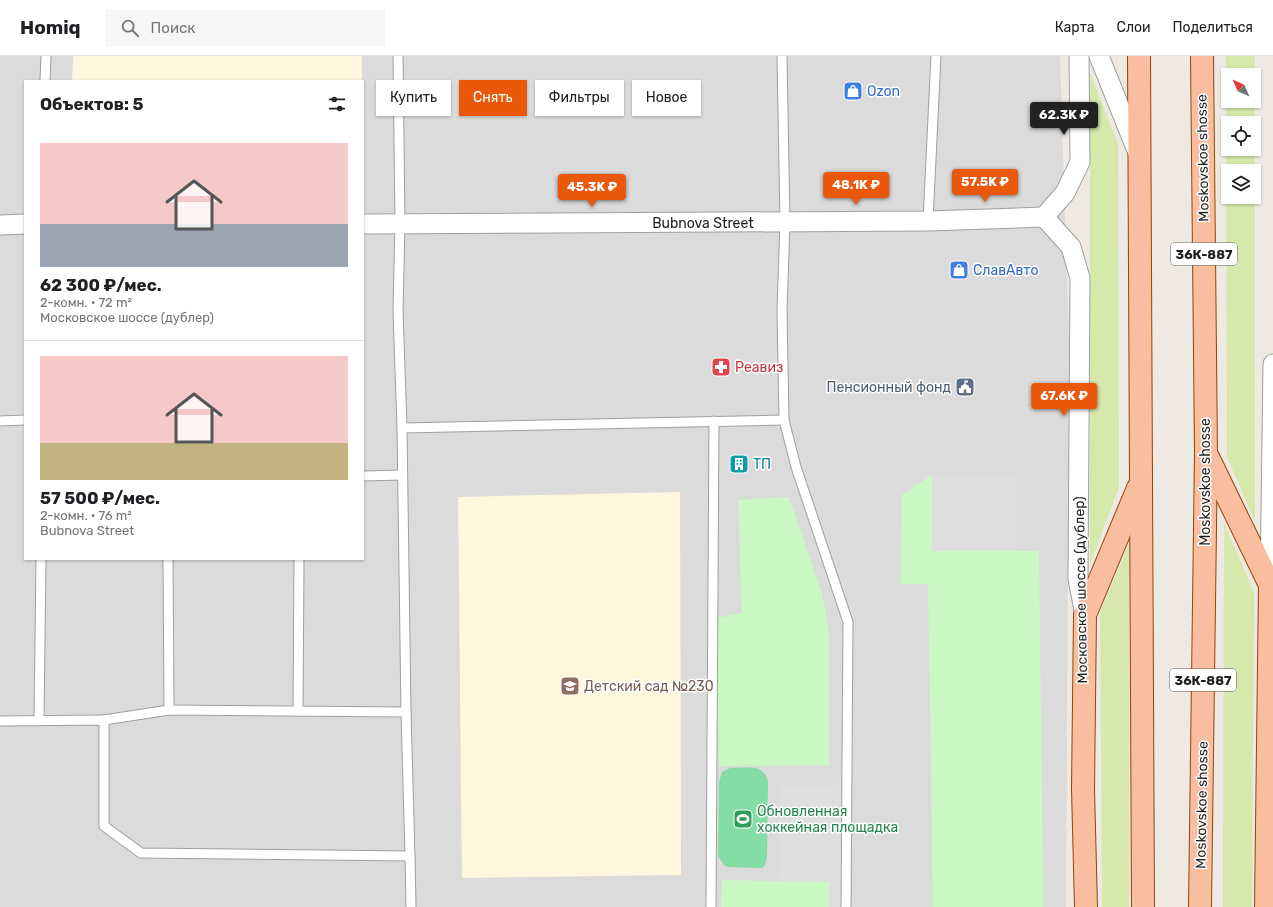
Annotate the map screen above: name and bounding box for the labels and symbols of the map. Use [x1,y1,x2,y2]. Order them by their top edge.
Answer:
north arrow [1221,68,1261,108]
shop icon: Ozon [842,80,864,102]
place label: Ozon [867,83,900,100]
street label: Moskovskoe shosse [1193,94,1213,222]
pin: 62.3K ₽ [1027,102,1101,136]
pin: 57.5K ₽ [948,169,1022,203]
pin: 48.1K ₽ [819,172,893,206]
pin: 45.3K ₽ [555,174,629,208]
street label: Bubnova Street [652,215,754,232]
road number: 36К-887 [1171,243,1237,265]
shop icon: СлавАвто [948,259,970,281]
place label: СлавАвто [973,262,1038,279]
pharmacy icon: Реавиз [710,356,732,378]
place label: Реавиз [735,359,783,376]
public building icon: Пенсионный фонд [954,376,976,398]
place label: Пенсионный фонд [826,379,951,396]
pin: 67.6K ₽ [1027,383,1101,417]
street label: Moskovskoe shosse [1197,418,1214,546]
building icon: ТП [728,453,750,475]
place label: ТП [753,456,771,473]
street label: Московское шоссе (дублер) [1071,496,1091,684]
road number: 36К-887 [1170,669,1236,691]
school or university icon: Детский сад №230 [559,675,581,697]
place label: Детский сад №230 [584,678,714,695]
street label: Moskovskoe shosse [1192,741,1212,869]
place label: Обновленная хоккейная площадка [757,803,898,836]
sports icon: Обновленная хоккейная площадка [732,808,754,830]

